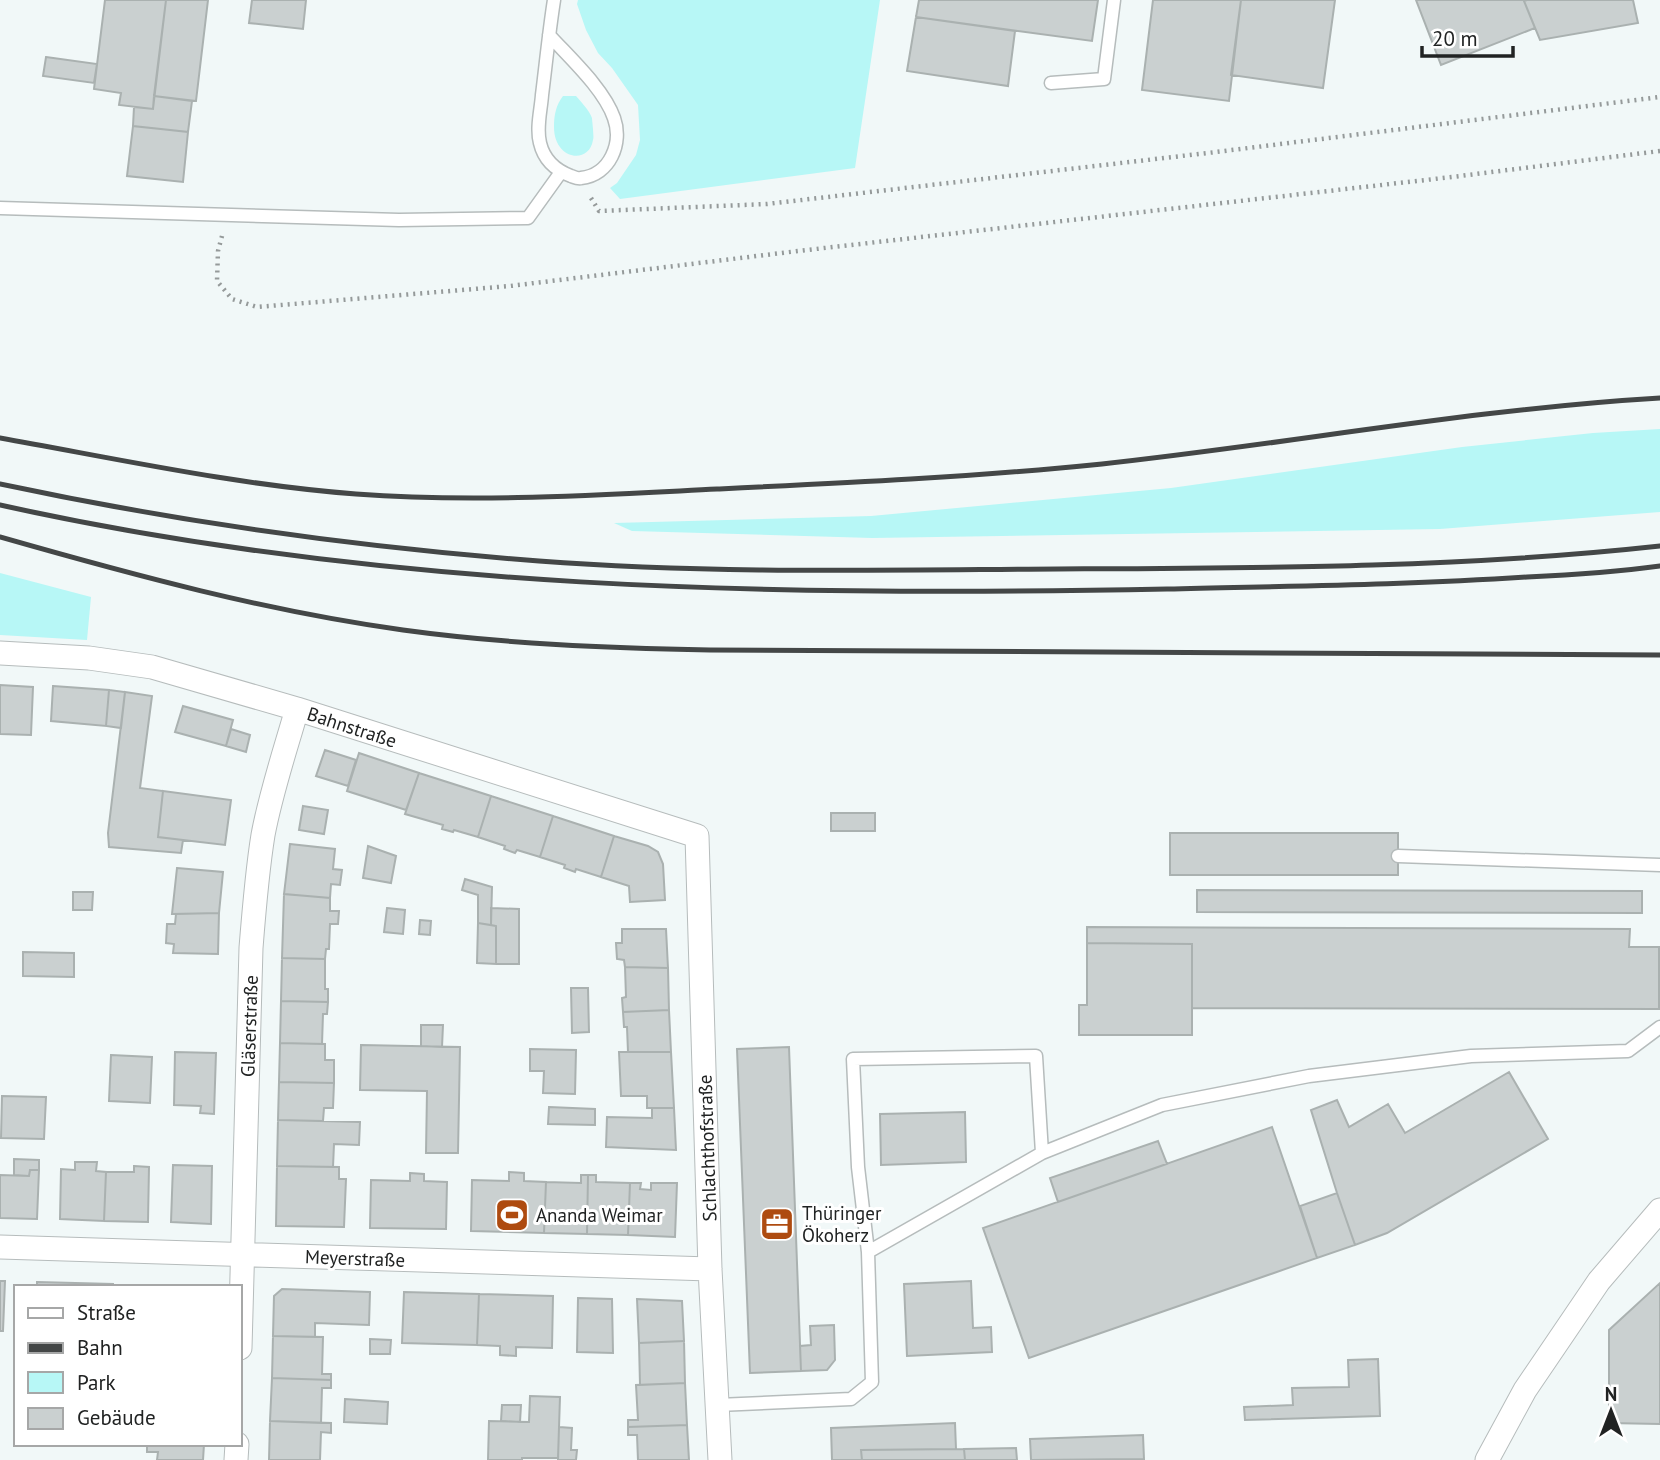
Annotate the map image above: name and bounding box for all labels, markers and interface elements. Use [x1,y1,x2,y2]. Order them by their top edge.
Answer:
scale bar [1422,14,1513,58]
text: 20 m [1432,25,1478,52]
street label: Bahnstraße [304,701,400,753]
street label: Gläserstraße [235,975,263,1077]
street label: Schlachthofstraße [692,1074,722,1222]
sports icon: Ananda Weimar [493,1196,531,1234]
place label: Thüringer Ökoherz [802,1201,882,1247]
place label: Ananda Weimar [536,1203,663,1227]
office icon: Thüringer Ökoherz [758,1205,796,1243]
street label: Meyerstraße [304,1244,406,1272]
legend [14,1285,242,1446]
text: Straße [77,1299,136,1326]
text: Bahn [77,1334,123,1361]
text: Park [77,1369,116,1396]
north arrow [1576,1376,1646,1446]
text: N [1605,1382,1617,1406]
text: Gebäude [77,1404,156,1431]

